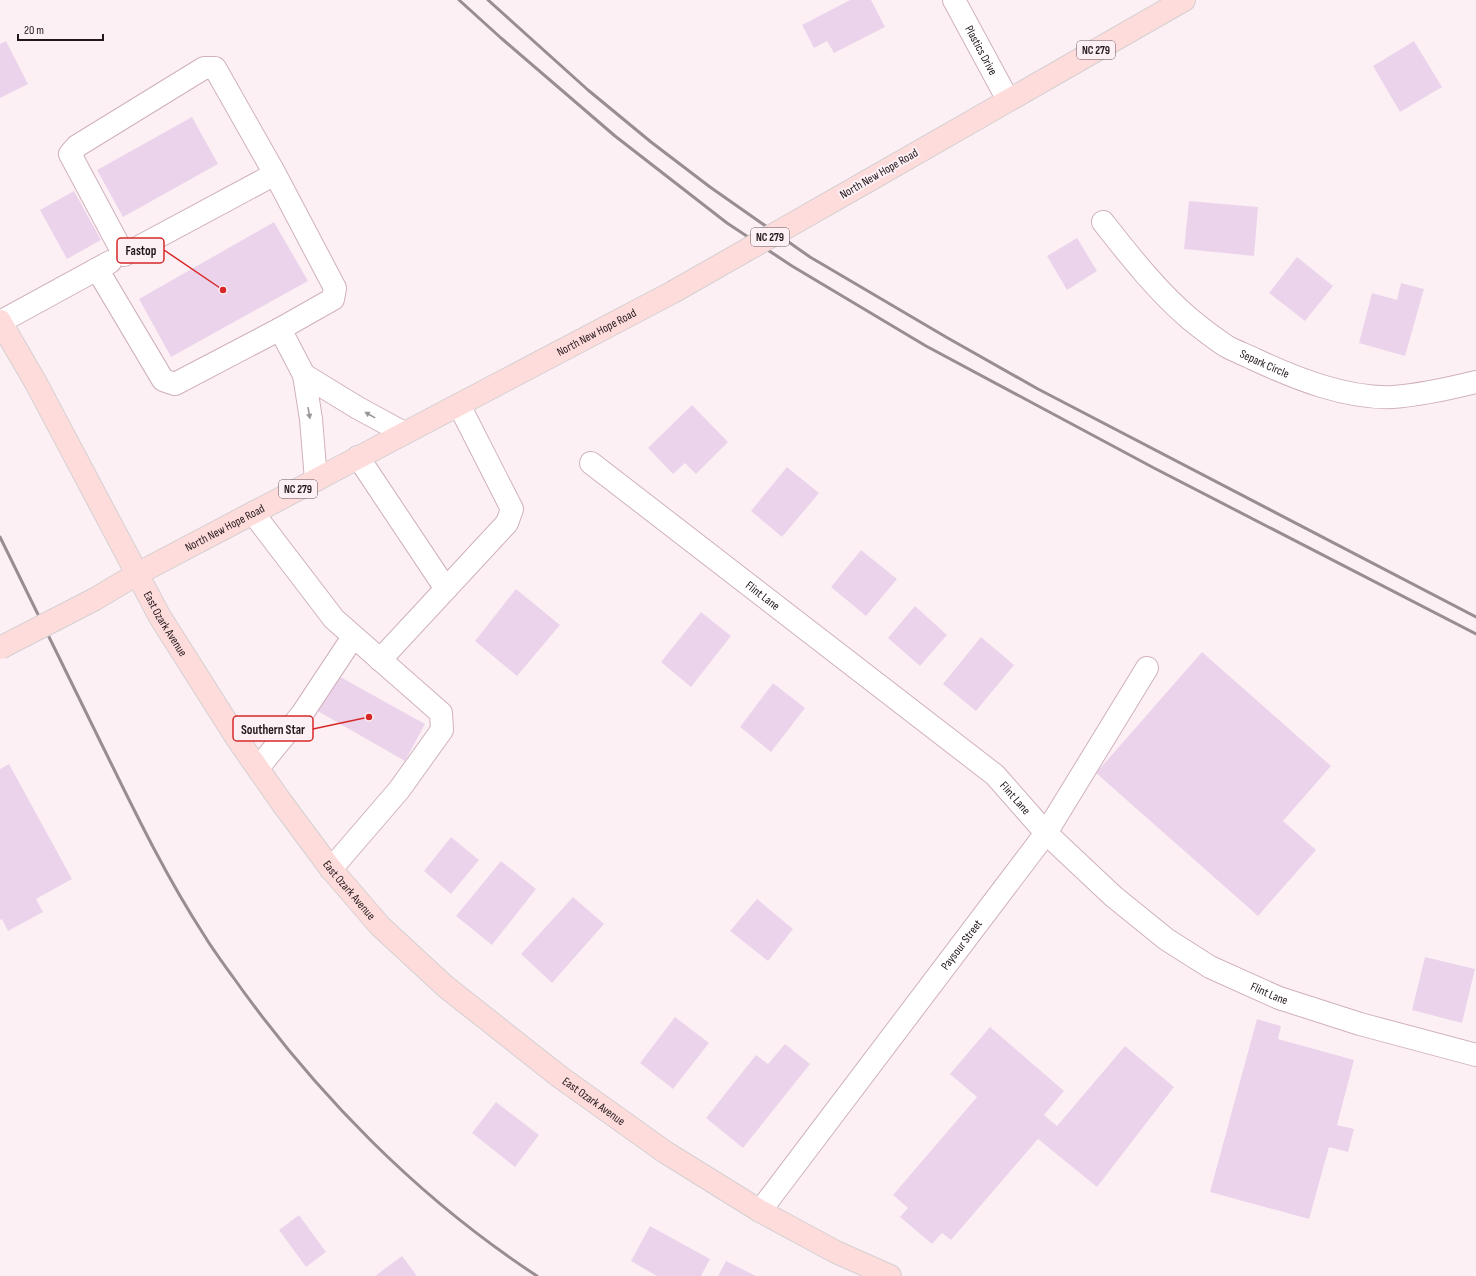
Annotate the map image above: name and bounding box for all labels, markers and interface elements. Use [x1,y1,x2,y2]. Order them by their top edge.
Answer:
scale bar [18,16,103,42]
text: 20 m [24,23,44,38]
street label: Plastics Drive [962,23,1001,78]
road number: NC 279 [1077,41,1115,59]
street label: North New Hope Road [837,146,921,202]
road number: NC 279 [751,228,789,246]
callout: Fastop [117,238,164,263]
text: Fastop [126,243,157,259]
street label: North New Hope Road [554,305,639,359]
street label: Separk Circle [1238,346,1292,381]
one-way arrow [307,407,313,419]
one-way arrow [364,411,376,418]
road number: NC 279 [279,480,317,498]
street label: North New Hope Road [182,501,267,555]
street label: Flint Lane [743,578,783,614]
street label: East Ozark Avenue [140,589,191,659]
callout: Southern Star [233,716,313,741]
text: Southern Star [241,722,305,738]
street label: Flint Lane [997,778,1034,818]
street label: East Ozark Avenue [320,857,379,923]
street label: Paysour Street [938,916,986,973]
street label: Flint Lane [1248,979,1290,1008]
street label: East Ozark Avenue [560,1074,628,1129]

